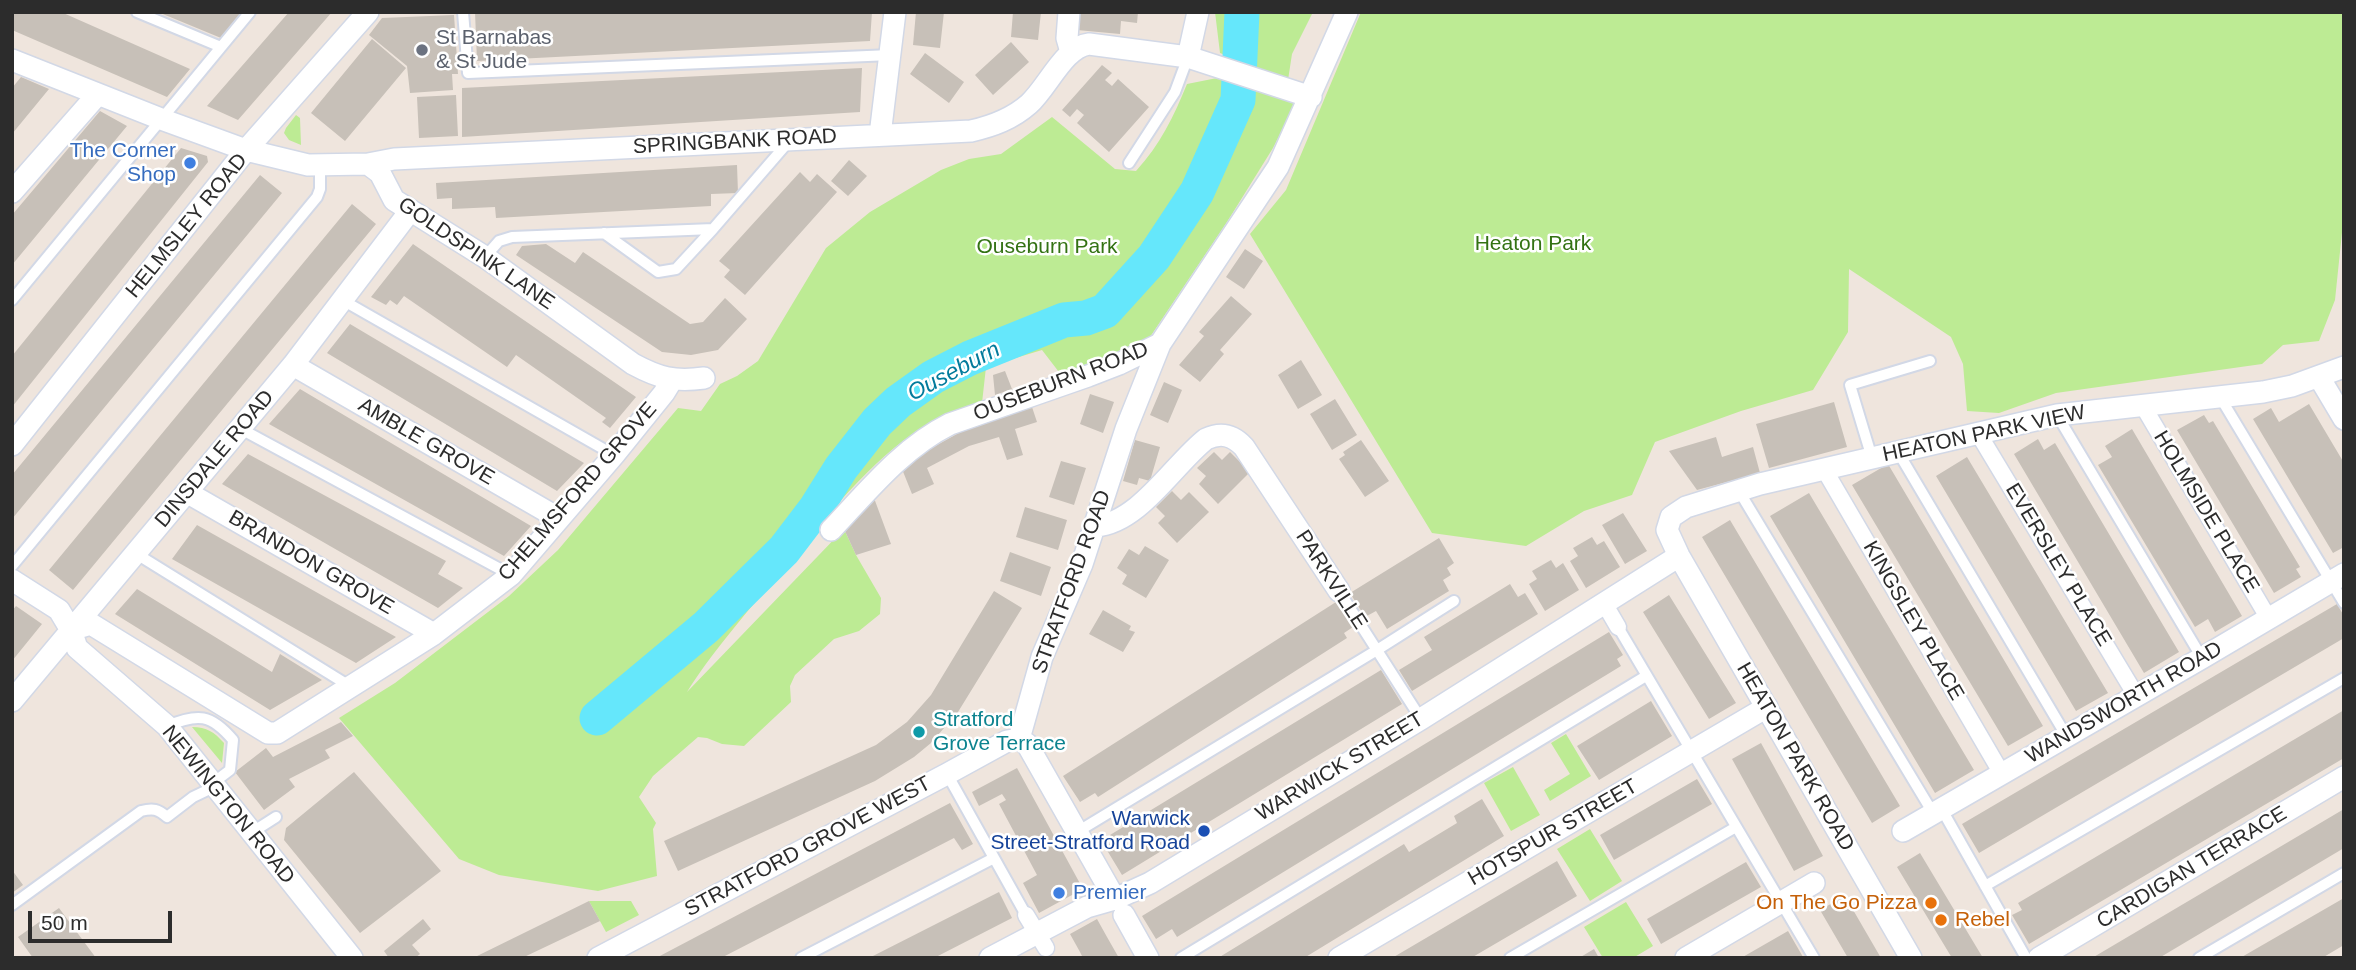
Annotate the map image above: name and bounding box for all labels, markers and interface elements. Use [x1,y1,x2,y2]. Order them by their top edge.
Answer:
place label: St Barnabas & St Jude [436,25,552,75]
marker: St Barnabas & St Jude [414,42,430,58]
street label: SPRINGBANK ROAD [632,124,838,160]
place label: The Corner Shop [70,138,176,188]
street label: HELMSLEY ROAD [121,149,253,303]
marker: The Corner Shop [182,155,198,171]
street label: GOLDSPINK LANE [393,192,559,316]
park label: Heaton Park [1475,231,1591,257]
park label: Ouseburn Park [976,234,1118,260]
water label: Ouseburn [903,336,1005,408]
street label: OUSEBURN ROAD [970,337,1152,427]
street label: DINSDALE ROAD [150,385,280,533]
street label: AMBLE GROVE [354,393,498,491]
street label: CHELMSFORD GROVE [493,397,663,587]
street label: HEATON PARK VIEW [1880,400,2088,468]
street label: HOLMSIDE PLACE [2148,426,2264,598]
street label: EVERSLEY PLACE [1999,479,2117,651]
street label: STRATFORD ROAD [1027,487,1117,677]
street label: BRANDON GROVE [224,505,398,621]
street label: PARKVILLE [1290,526,1372,634]
street label: KINGSLEY PLACE [1857,537,1969,705]
street label: WANDSWORTH ROAD [2021,636,2227,770]
street label: HEATON PARK ROAD [1731,658,1859,856]
place label: Stratford Grove Terrace [933,707,1066,757]
street label: WARWICK STREET [1252,707,1428,827]
street label: NEWINGTON ROAD [156,721,300,889]
marker: Stratford Grove Terrace [911,724,927,740]
street label: STRATFORD GROVE WEST [681,771,935,923]
street label: HOTSPUR STREET [1464,774,1642,892]
street label: CARDIGAN TERRACE [2092,801,2292,935]
place label: Warwick Street-Stratford Road [990,806,1190,856]
marker: Warwick Street-Stratford Road [1196,823,1212,839]
place label: Premier [1073,880,1147,906]
marker: Premier [1051,885,1067,901]
place label: On The Go Pizza [1756,890,1917,916]
marker: On The Go Pizza [1923,895,1939,911]
scale bar [32,897,175,941]
place label: Rebel [1955,907,2010,933]
text: 50 m [41,911,88,934]
marker: Rebel [1933,912,1949,928]

